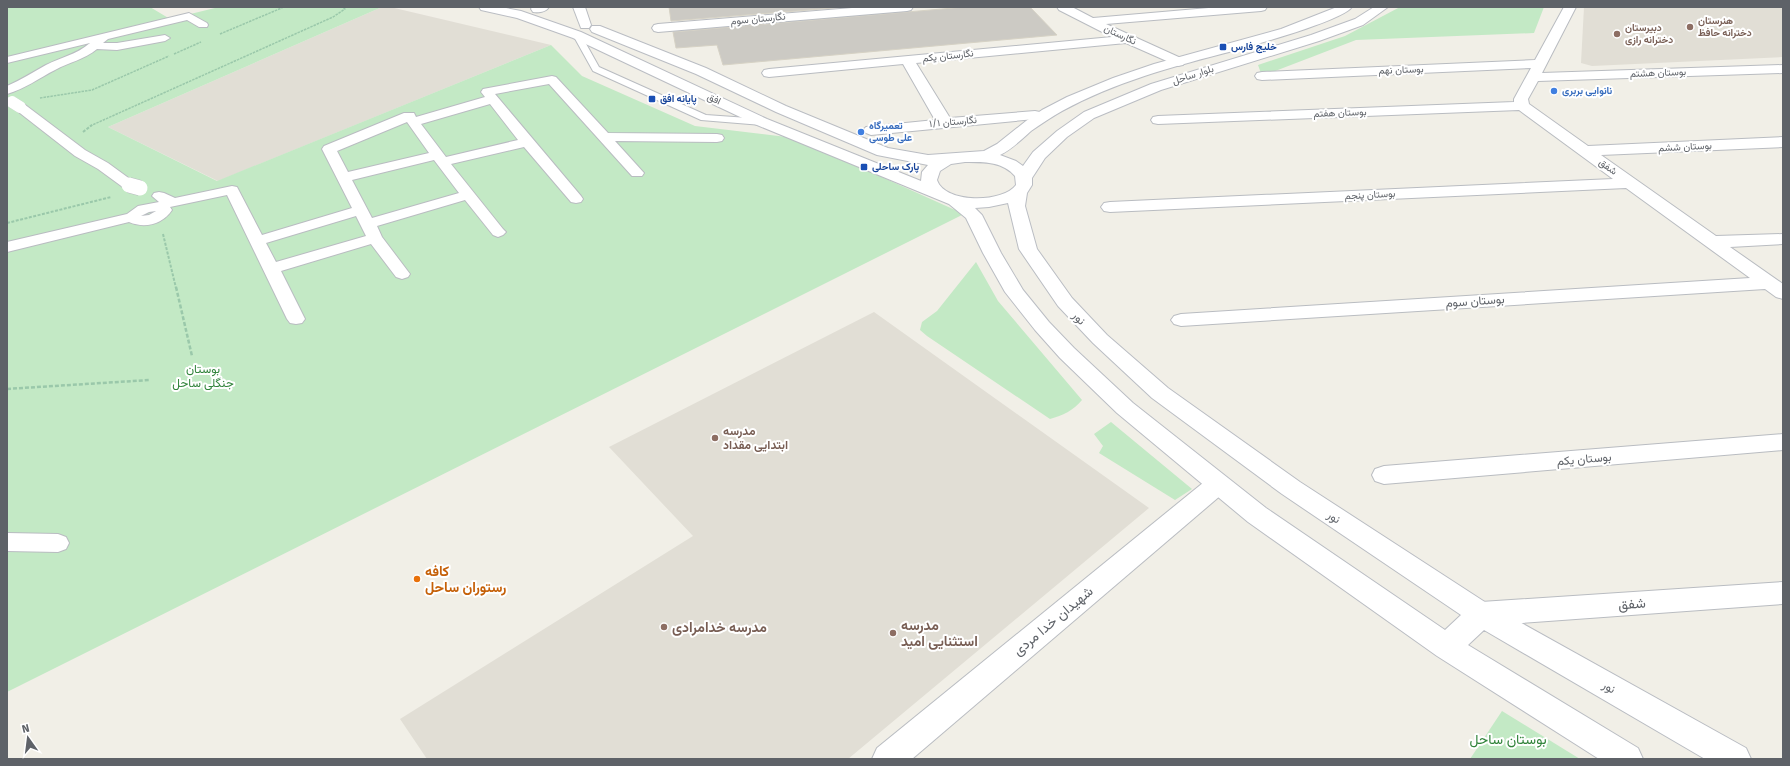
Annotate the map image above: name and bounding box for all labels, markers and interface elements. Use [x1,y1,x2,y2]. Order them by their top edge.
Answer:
street label: نگارستان سوم [730,11,786,27]
place label: هنرستان دخترانه حافظ [1698,15,1752,39]
street label: نگارستان [1102,22,1138,48]
place label: دبیرستان دخترانه رازی [1625,22,1673,46]
marker: هنرستان دخترانه حافظ [1685,22,1695,32]
marker: دبیرستان دخترانه رازی [1612,29,1622,39]
place label: خلیج فارس [1231,41,1277,54]
marker: خلیج فارس [1218,42,1228,52]
street label: نگارستان یکم [922,47,974,65]
street label: بلوار ساحل [1171,63,1215,87]
street label: بوستان نهم [1378,63,1424,77]
street label: بوستان هشتم [1630,66,1686,80]
place label: نانوایی بربری [1562,85,1612,97]
marker: نانوایی بربری [1549,86,1559,96]
street label: افق [705,91,723,107]
place label: پایانه افق [660,93,697,106]
marker: پایانه افق [647,94,657,104]
street label: بوستان هفتم [1313,106,1367,120]
street label: نگارستان ۱/۱ [929,114,978,130]
place label: تعمیرگاه علی طوسی [869,120,912,144]
marker: تعمیرگاه علی طوسی [856,127,866,137]
street label: بوستان ششم [1658,140,1712,154]
street label: شفق [1596,156,1620,178]
place label: پارک ساحلی [872,161,919,174]
marker: پارک ساحلی [859,162,869,172]
street label: بوستان پنجم [1344,188,1396,203]
street label: بوستان سوم [1445,292,1505,311]
street label: نور [1068,308,1089,328]
park label: بوستان جنگلی ساحل [172,362,234,391]
place label: مدرسه ابتدایی مقداد [723,424,788,452]
marker: مدرسه ابتدایی مقداد [710,433,720,443]
street label: بوستان یکم [1556,450,1612,469]
street label: نور [1323,507,1343,527]
place label: کافه رستوران ساحل [425,563,506,596]
marker: کافه رستوران ساحل [412,574,422,584]
street label: شهیدان خدا مردی [1010,583,1096,659]
street label: شفق [1618,595,1646,613]
place label: مدرسه استثنایی امید [901,617,978,650]
place label: مدرسه خدامرادی [672,619,767,636]
marker: مدرسه خدامرادی [659,622,669,632]
marker: مدرسه استثنایی امید [888,628,898,638]
street label: نور [1599,677,1618,697]
north arrow [8,718,48,758]
text: N [21,722,31,736]
park label: بوستان ساحل [1469,731,1547,748]

